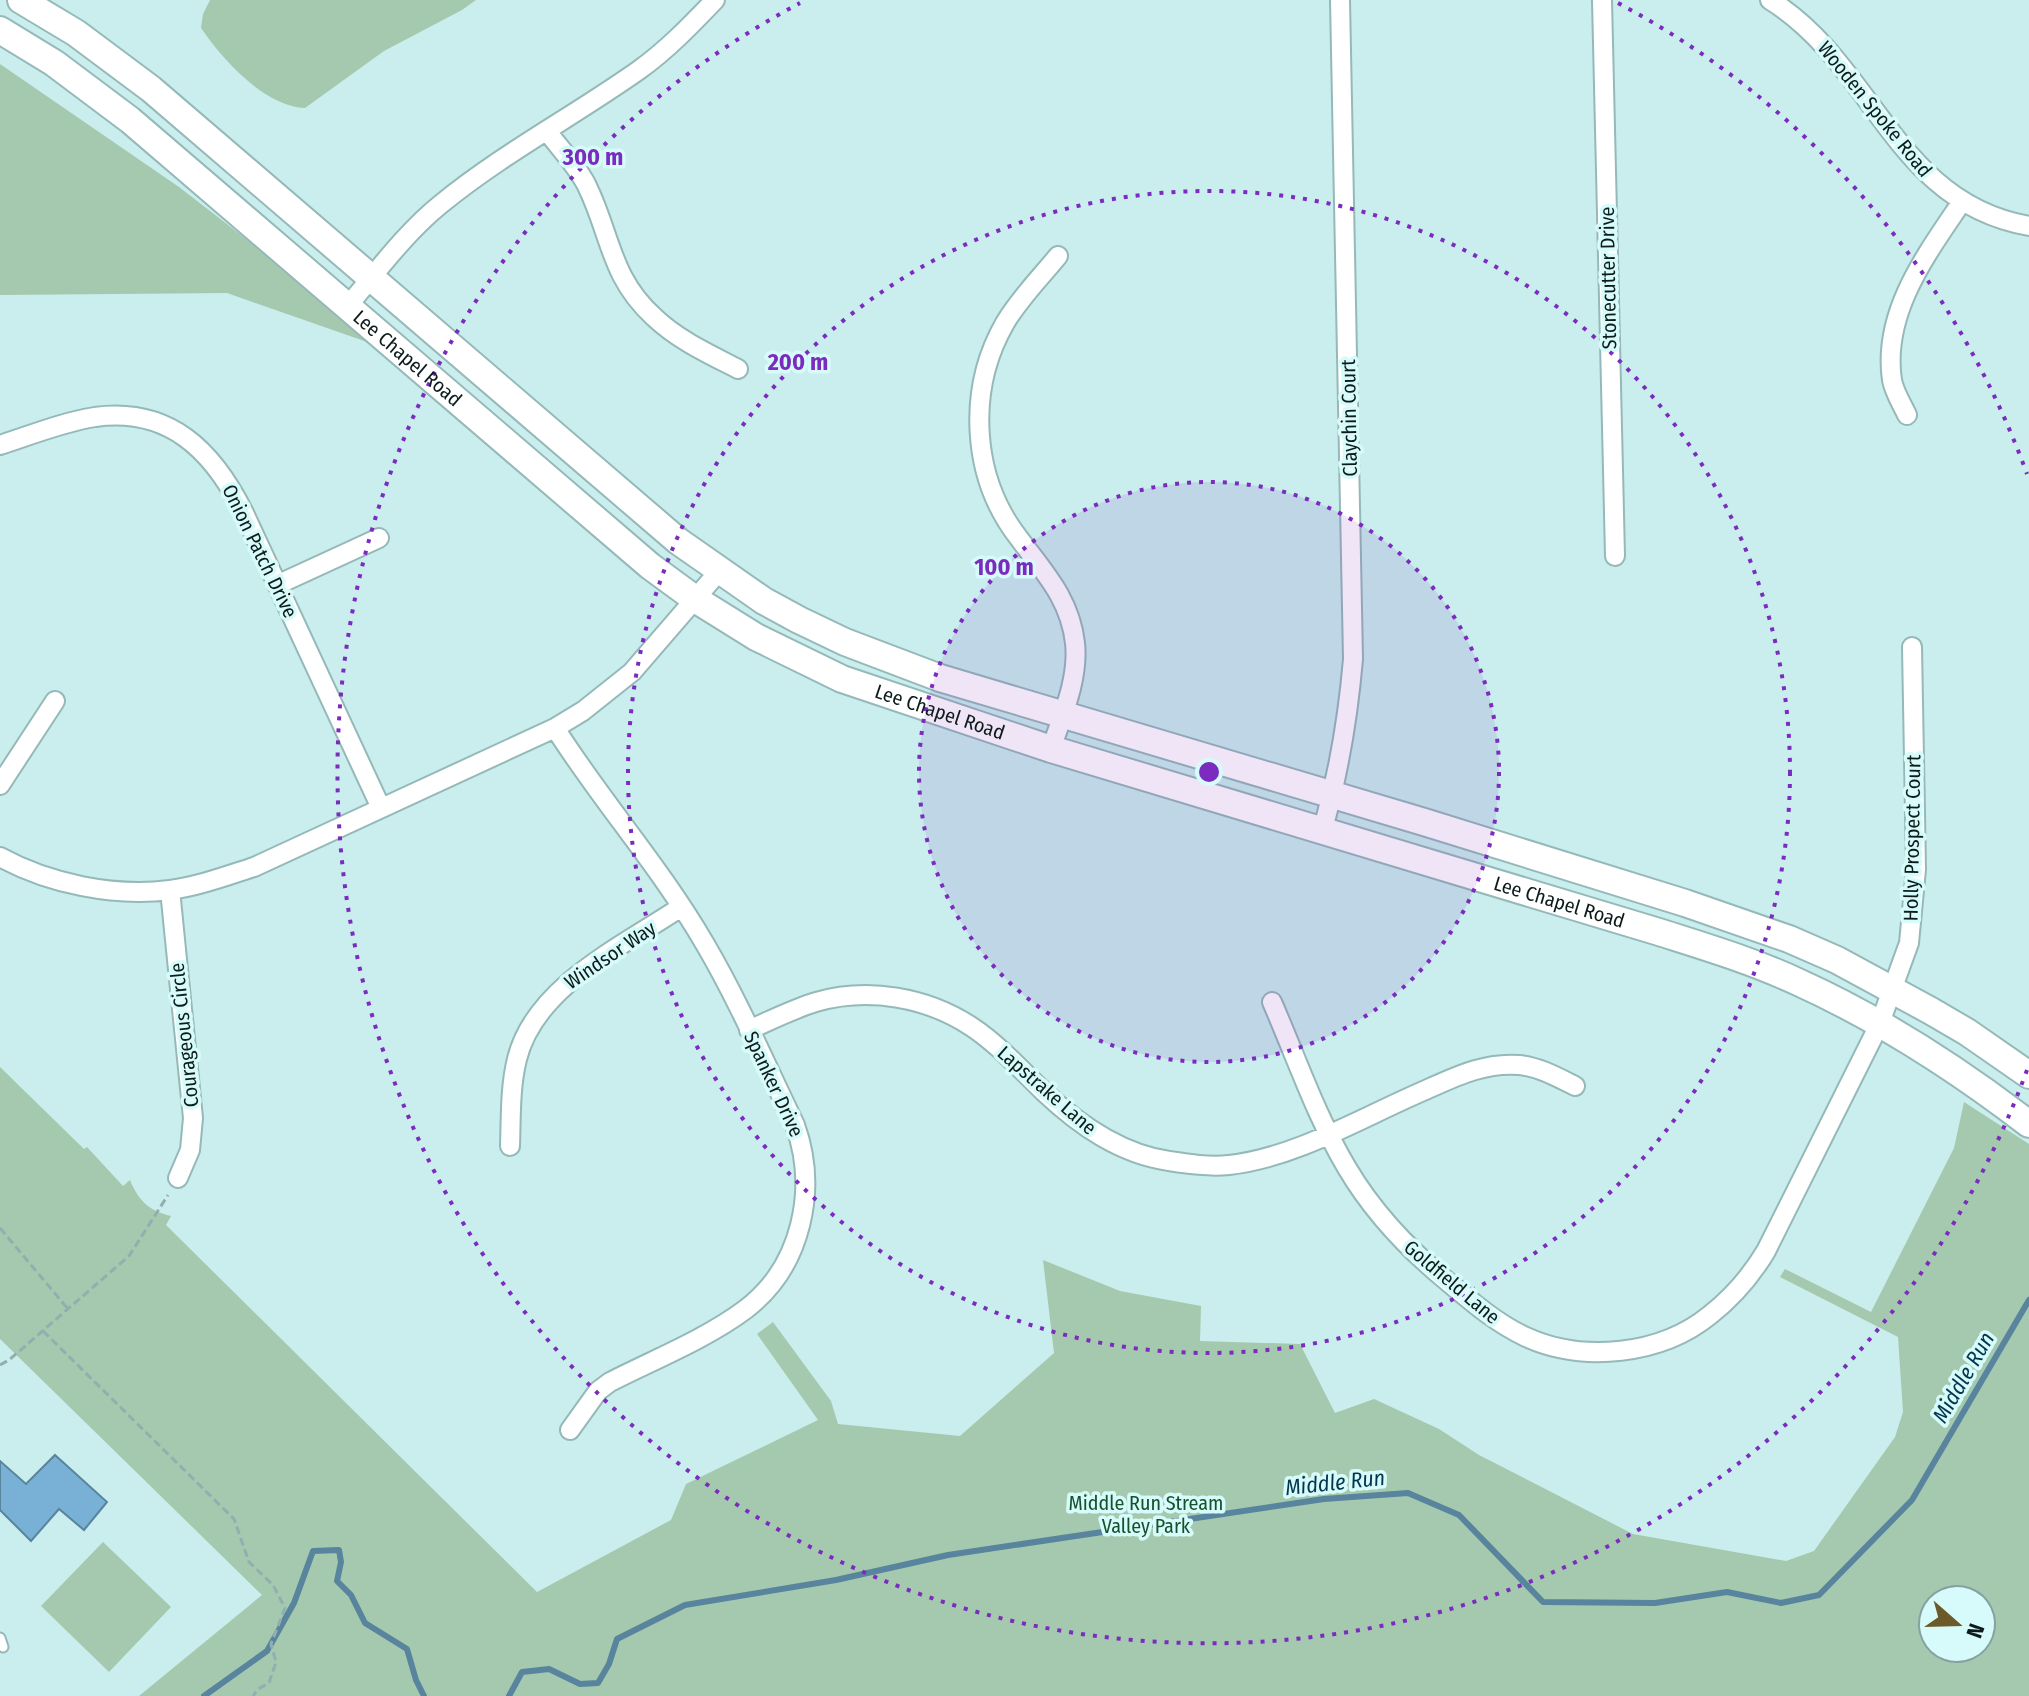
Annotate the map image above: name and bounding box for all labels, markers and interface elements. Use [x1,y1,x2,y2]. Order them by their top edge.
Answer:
street label: Wooden Spoke Road [1813,36,1937,182]
text: 300 m [562,143,623,171]
street label: Stonecutter Drive [1595,206,1621,350]
street label: Lee Chapel Road [348,305,467,411]
text: 200 m [767,348,828,376]
street label: Claychin Court [1336,359,1362,477]
street label: Onion Patch Drive [217,480,303,622]
text: 100 m [974,553,1034,581]
street label: Lee Chapel Road [872,679,1008,745]
street label: Holly Prospect Court [1899,754,1925,922]
centre of rings [1195,758,1223,786]
street label: Lee Chapel Road [1491,871,1628,933]
street label: Windsor Way [560,916,660,994]
street label: Courageous Circle [164,962,204,1108]
street label: Spanker Drive [739,1027,809,1141]
street label: Lapstrake Lane [993,1041,1101,1139]
street label: Goldfield Lane [1399,1235,1505,1329]
water label: Middle Run [1927,1327,2000,1427]
water label: Middle Run [1284,1464,1386,1501]
park label: Middle Run Stream Valley Park [1069,1491,1223,1538]
north arrow [1917,1584,1997,1664]
text: N [1960,1620,1990,1641]

